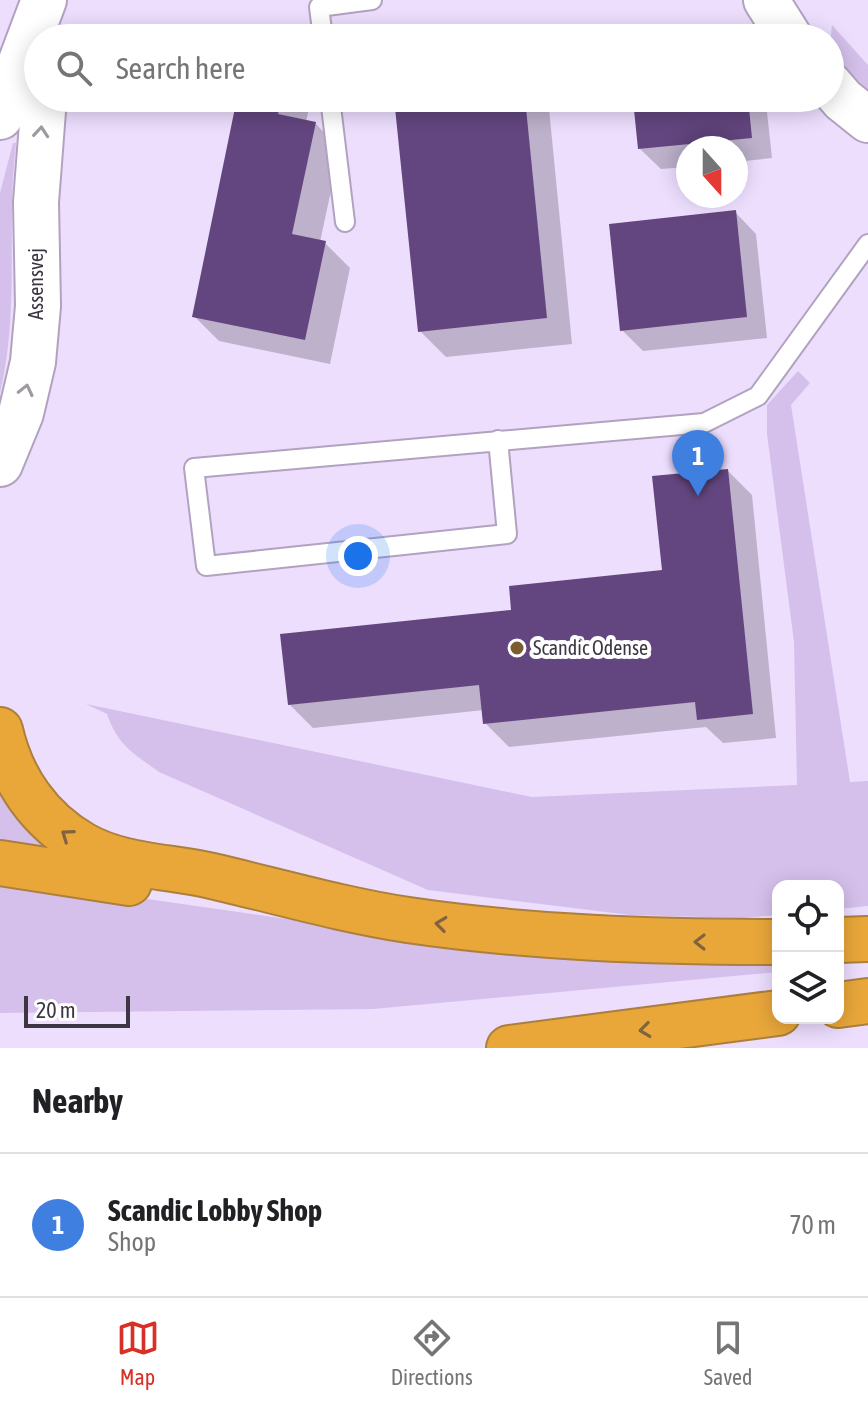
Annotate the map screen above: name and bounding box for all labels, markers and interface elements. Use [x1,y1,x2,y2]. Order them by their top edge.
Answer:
search box [24,24,844,112]
icon: search [52,46,96,90]
text: Search here [116,51,245,85]
one-way arrow [32,125,49,138]
north arrow [676,136,748,208]
street label: Assensvej [24,248,47,320]
one-way arrow [17,384,34,398]
pin: 1 [672,430,724,496]
your location [338,536,378,576]
place label: Scandic Odense [533,636,648,659]
marker: Scandic Odense [508,639,526,657]
one-way arrow [62,830,76,844]
map controls [772,880,844,1024]
button: locate [772,880,844,952]
one-way arrow [434,916,448,933]
one-way arrow [693,933,706,951]
button: layers [772,952,844,1024]
scale bar [24,992,130,1028]
text: 20 m [36,997,76,1023]
one-way arrow [638,1021,652,1038]
text: Nearby [32,1081,123,1120]
text: Scandic Lobby Shop [108,1193,322,1227]
text: 1 [52,1210,64,1240]
text: 70 m [789,1210,836,1240]
text: Shop [108,1227,156,1257]
tab: Map [116,1316,160,1390]
tab: Directions [391,1316,473,1390]
tab: Saved [704,1316,752,1390]

